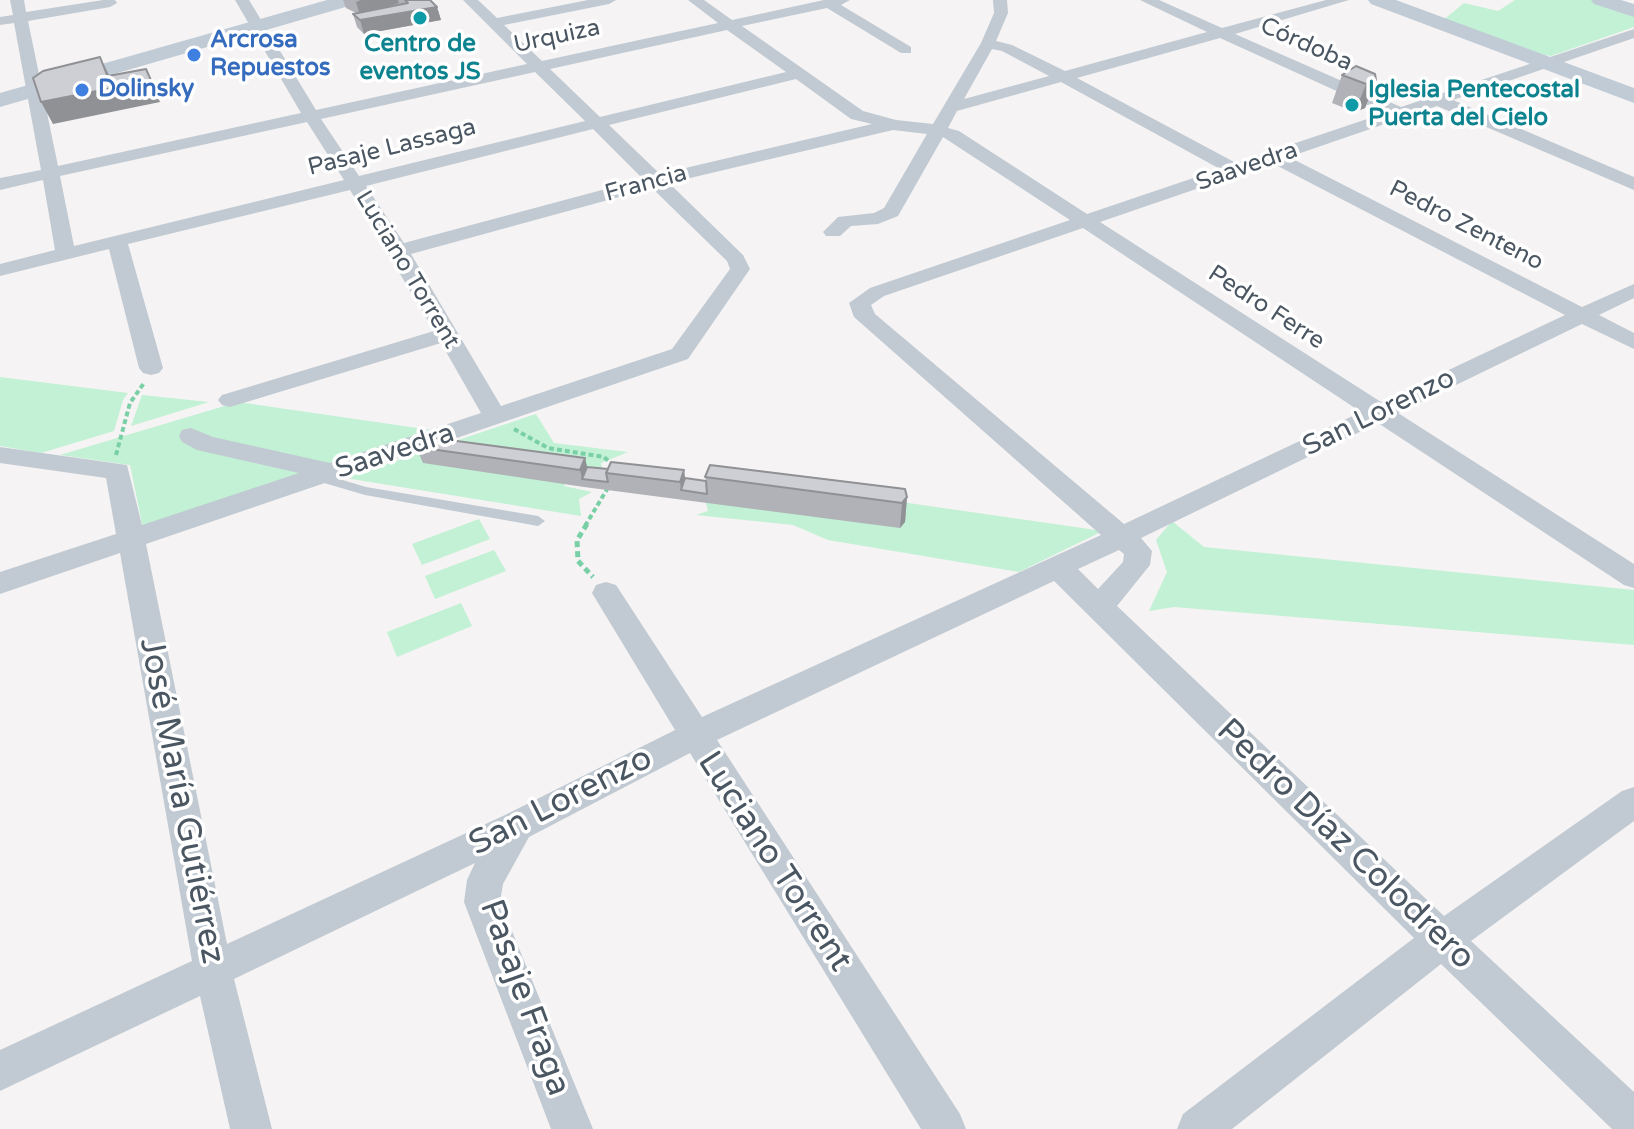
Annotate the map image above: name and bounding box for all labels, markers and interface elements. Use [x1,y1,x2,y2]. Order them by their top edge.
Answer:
marker: Centro de eventos JS [411,9,429,27]
street label: Córdoba [1255,12,1357,78]
street label: Urquiza [511,14,603,60]
place label: Arcrosa Repuestos [210,27,331,83]
place label: Centro de eventos JS [359,31,481,87]
marker: Arcrosa Repuestos [185,46,203,64]
place label: Dolinsky [98,76,194,104]
place label: Iglesia Pentecostal Puerta del Cielo [1368,77,1580,133]
marker: Dolinsky [73,81,91,99]
marker: Iglesia Pentecostal Puerta del Cielo [1343,96,1361,114]
street label: Pasaje Lassaga [305,113,479,183]
street label: Saavedra [1192,136,1302,198]
street label: Francia [602,159,690,209]
street label: Pedro Zenteno [1384,175,1548,277]
street label: Luciano Torrent [349,186,465,354]
street label: Pedro Ferre [1202,260,1330,356]
street label: San Lorenzo [1298,362,1460,464]
street label: Saavedra [331,417,459,487]
street label: José María Gutiérrez [129,635,233,967]
street label: Pedro Díaz Colodrero [1207,711,1483,979]
street label: San Lorenzo [463,738,659,866]
street label: Luciano Torrent [688,745,860,979]
street label: Pasaje Fraga [470,894,578,1102]

